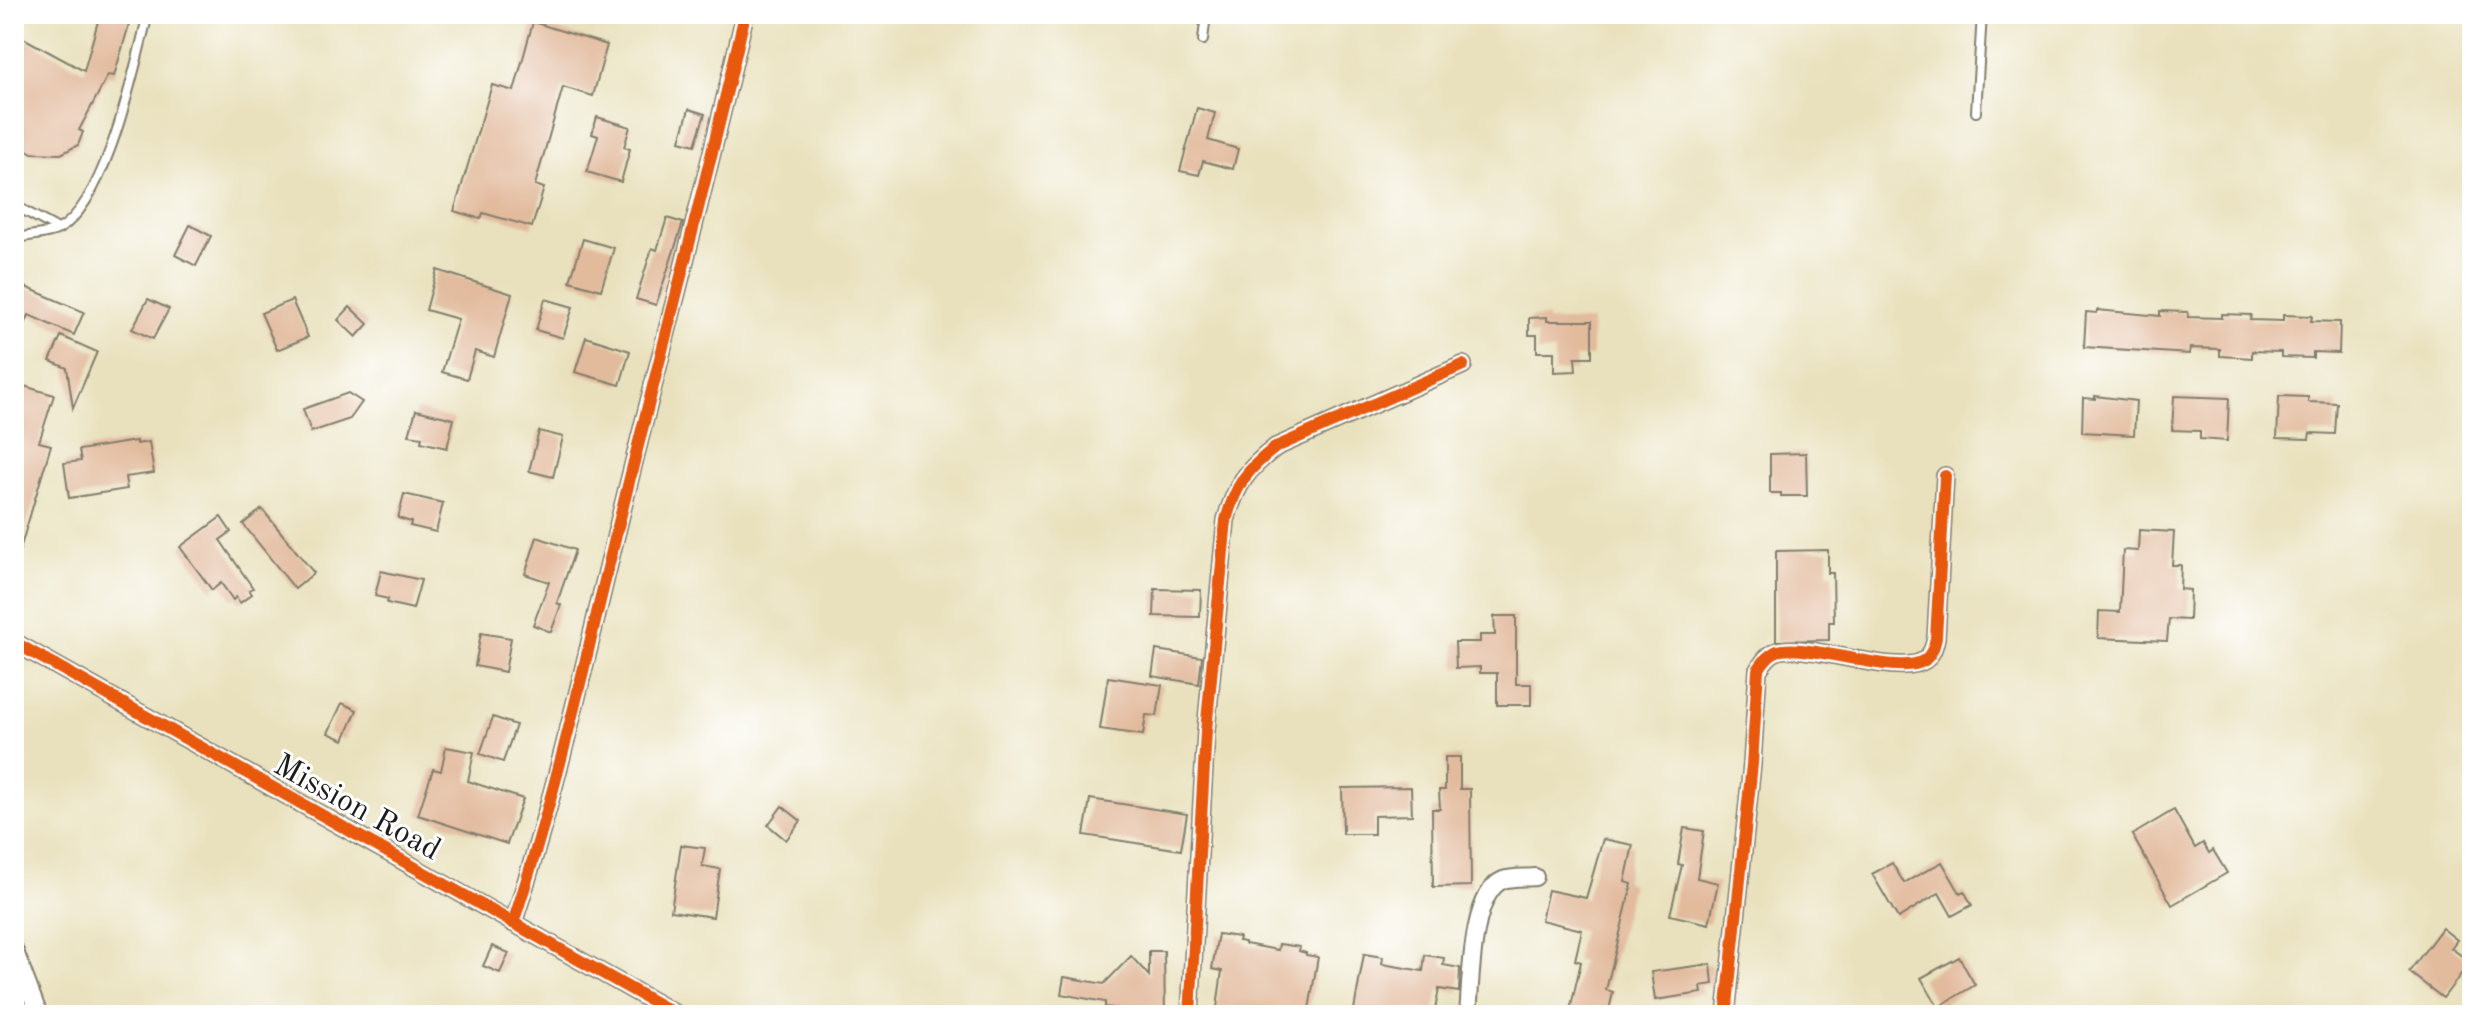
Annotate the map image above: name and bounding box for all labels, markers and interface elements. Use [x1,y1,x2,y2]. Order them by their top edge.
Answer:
street label: Mission Road [268,750,445,868]

